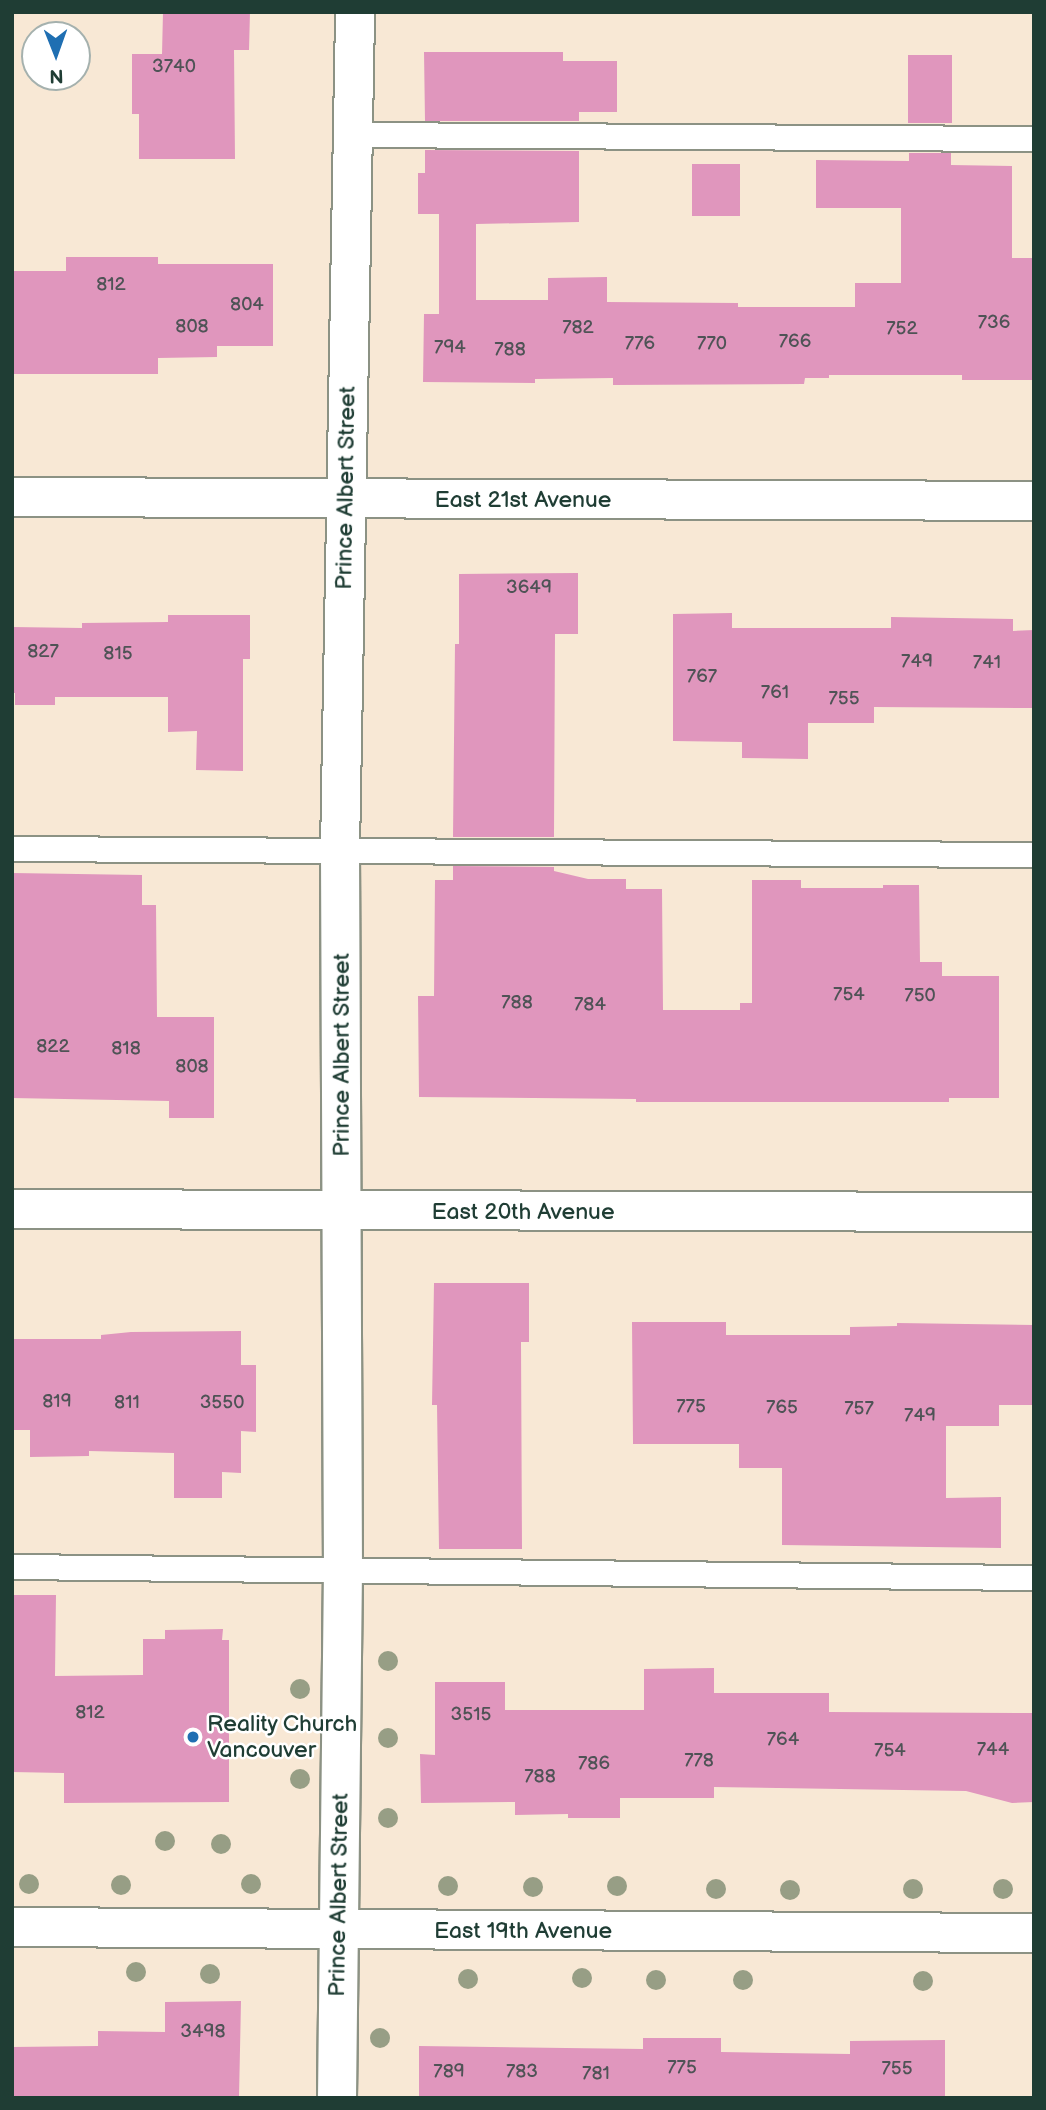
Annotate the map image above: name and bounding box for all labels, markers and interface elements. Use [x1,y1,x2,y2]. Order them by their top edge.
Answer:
north arrow [21,21,91,91]
house number: 3740 [152,56,196,78]
text: N [49,64,64,87]
house number: 812 [96,274,126,296]
house number: 804 [230,294,264,316]
house number: 736 [978,312,1010,334]
house number: 808 [175,316,209,338]
house number: 782 [562,317,594,339]
house number: 752 [886,318,918,340]
house number: 766 [779,331,811,353]
house number: 776 [625,333,655,355]
house number: 770 [697,333,727,355]
house number: 794 [434,337,466,359]
house number: 788 [494,339,526,361]
street label: Prince Albert Street [330,386,362,590]
street label: East 21st Avenue [435,486,611,514]
house number: 3649 [506,577,552,599]
house number: 827 [27,641,59,663]
house number: 815 [103,643,133,665]
house number: 749 [901,651,933,673]
house number: 741 [973,652,1001,674]
house number: 767 [687,666,717,688]
house number: 761 [761,682,789,704]
house number: 755 [828,688,860,710]
street label: Prince Albert Street [328,953,356,1157]
house number: 754 [833,984,865,1006]
house number: 750 [904,985,936,1007]
house number: 788 [501,992,533,1014]
house number: 784 [574,994,606,1016]
house number: 822 [36,1036,70,1058]
house number: 818 [111,1038,141,1060]
house number: 808 [175,1056,209,1078]
street label: East 20th Avenue [431,1198,615,1226]
house number: 819 [42,1391,72,1413]
house number: 811 [114,1392,140,1414]
house number: 3550 [200,1392,244,1414]
house number: 775 [676,1396,706,1418]
house number: 765 [766,1397,798,1419]
house number: 757 [844,1398,874,1420]
house number: 749 [904,1405,936,1427]
house number: 812 [75,1702,105,1724]
house number: 3515 [451,1704,491,1726]
place label: Reality Church Vancouver [207,1710,359,1764]
marker: Reality Church Vancouver [185,1729,201,1745]
house number: 764 [767,1729,799,1751]
house number: 744 [977,1739,1009,1761]
house number: 754 [874,1740,906,1762]
house number: 778 [684,1750,714,1772]
house number: 786 [578,1753,610,1775]
house number: 788 [524,1766,556,1788]
street label: Prince Albert Street [323,1793,355,1997]
street label: East 19th Avenue [434,1917,612,1945]
house number: 3498 [180,2021,226,2043]
house number: 775 [667,2057,697,2079]
house number: 755 [881,2058,913,2080]
house number: 789 [433,2061,465,2083]
house number: 783 [506,2061,538,2083]
house number: 781 [582,2063,610,2085]

